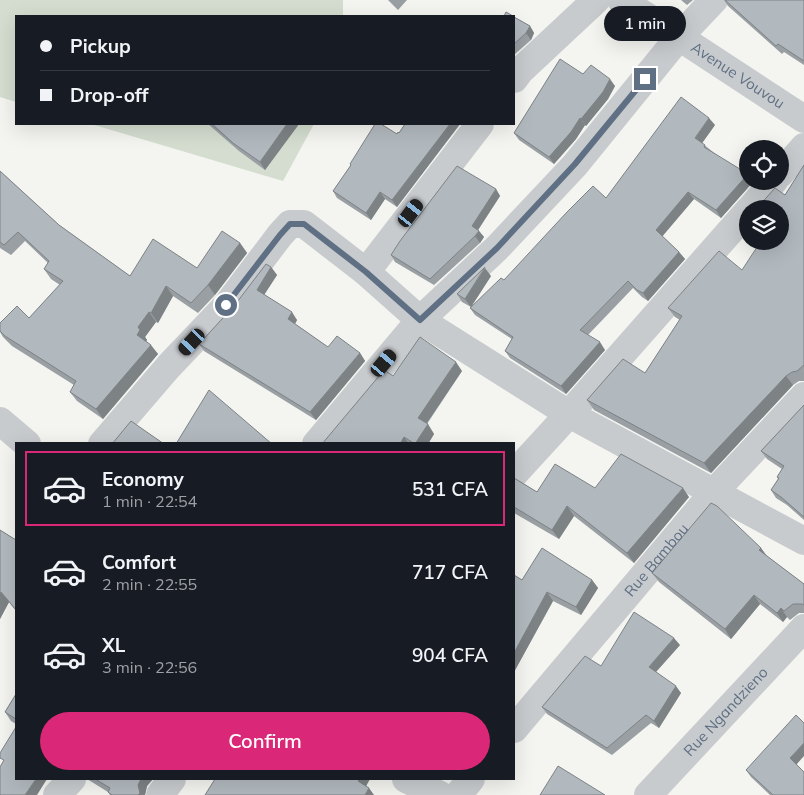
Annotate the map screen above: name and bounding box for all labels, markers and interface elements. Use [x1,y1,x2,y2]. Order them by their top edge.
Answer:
callout: 1 min [604,7,686,42]
text: 1 min [624,13,666,33]
text: Pickup [70,34,131,58]
street label: Avenue Vouvou [688,37,788,113]
route end [634,68,656,90]
text: Drop-off [70,83,148,107]
map controls [739,140,789,250]
button: locate [739,140,789,190]
car [395,197,426,229]
button: layers [739,200,789,250]
route start [215,294,237,316]
car [176,326,207,358]
car [368,347,399,379]
icon: car [42,466,87,511]
text: Economy [102,467,184,491]
text: 531 CFA [412,477,488,501]
text: 1 min · 22:54 [102,491,197,511]
street label: Rue Bambou [620,519,692,600]
icon: car [42,549,87,594]
text: Comfort [102,550,176,574]
text: 717 CFA [412,560,488,584]
text: 2 min · 22:55 [102,574,197,594]
icon: car [42,632,87,677]
text: XL [102,633,125,657]
text: 904 CFA [412,643,488,667]
text: 3 min · 22:56 [102,657,197,677]
street label: Rue Ngandzieno [679,663,772,760]
button: Confirm [40,712,490,770]

